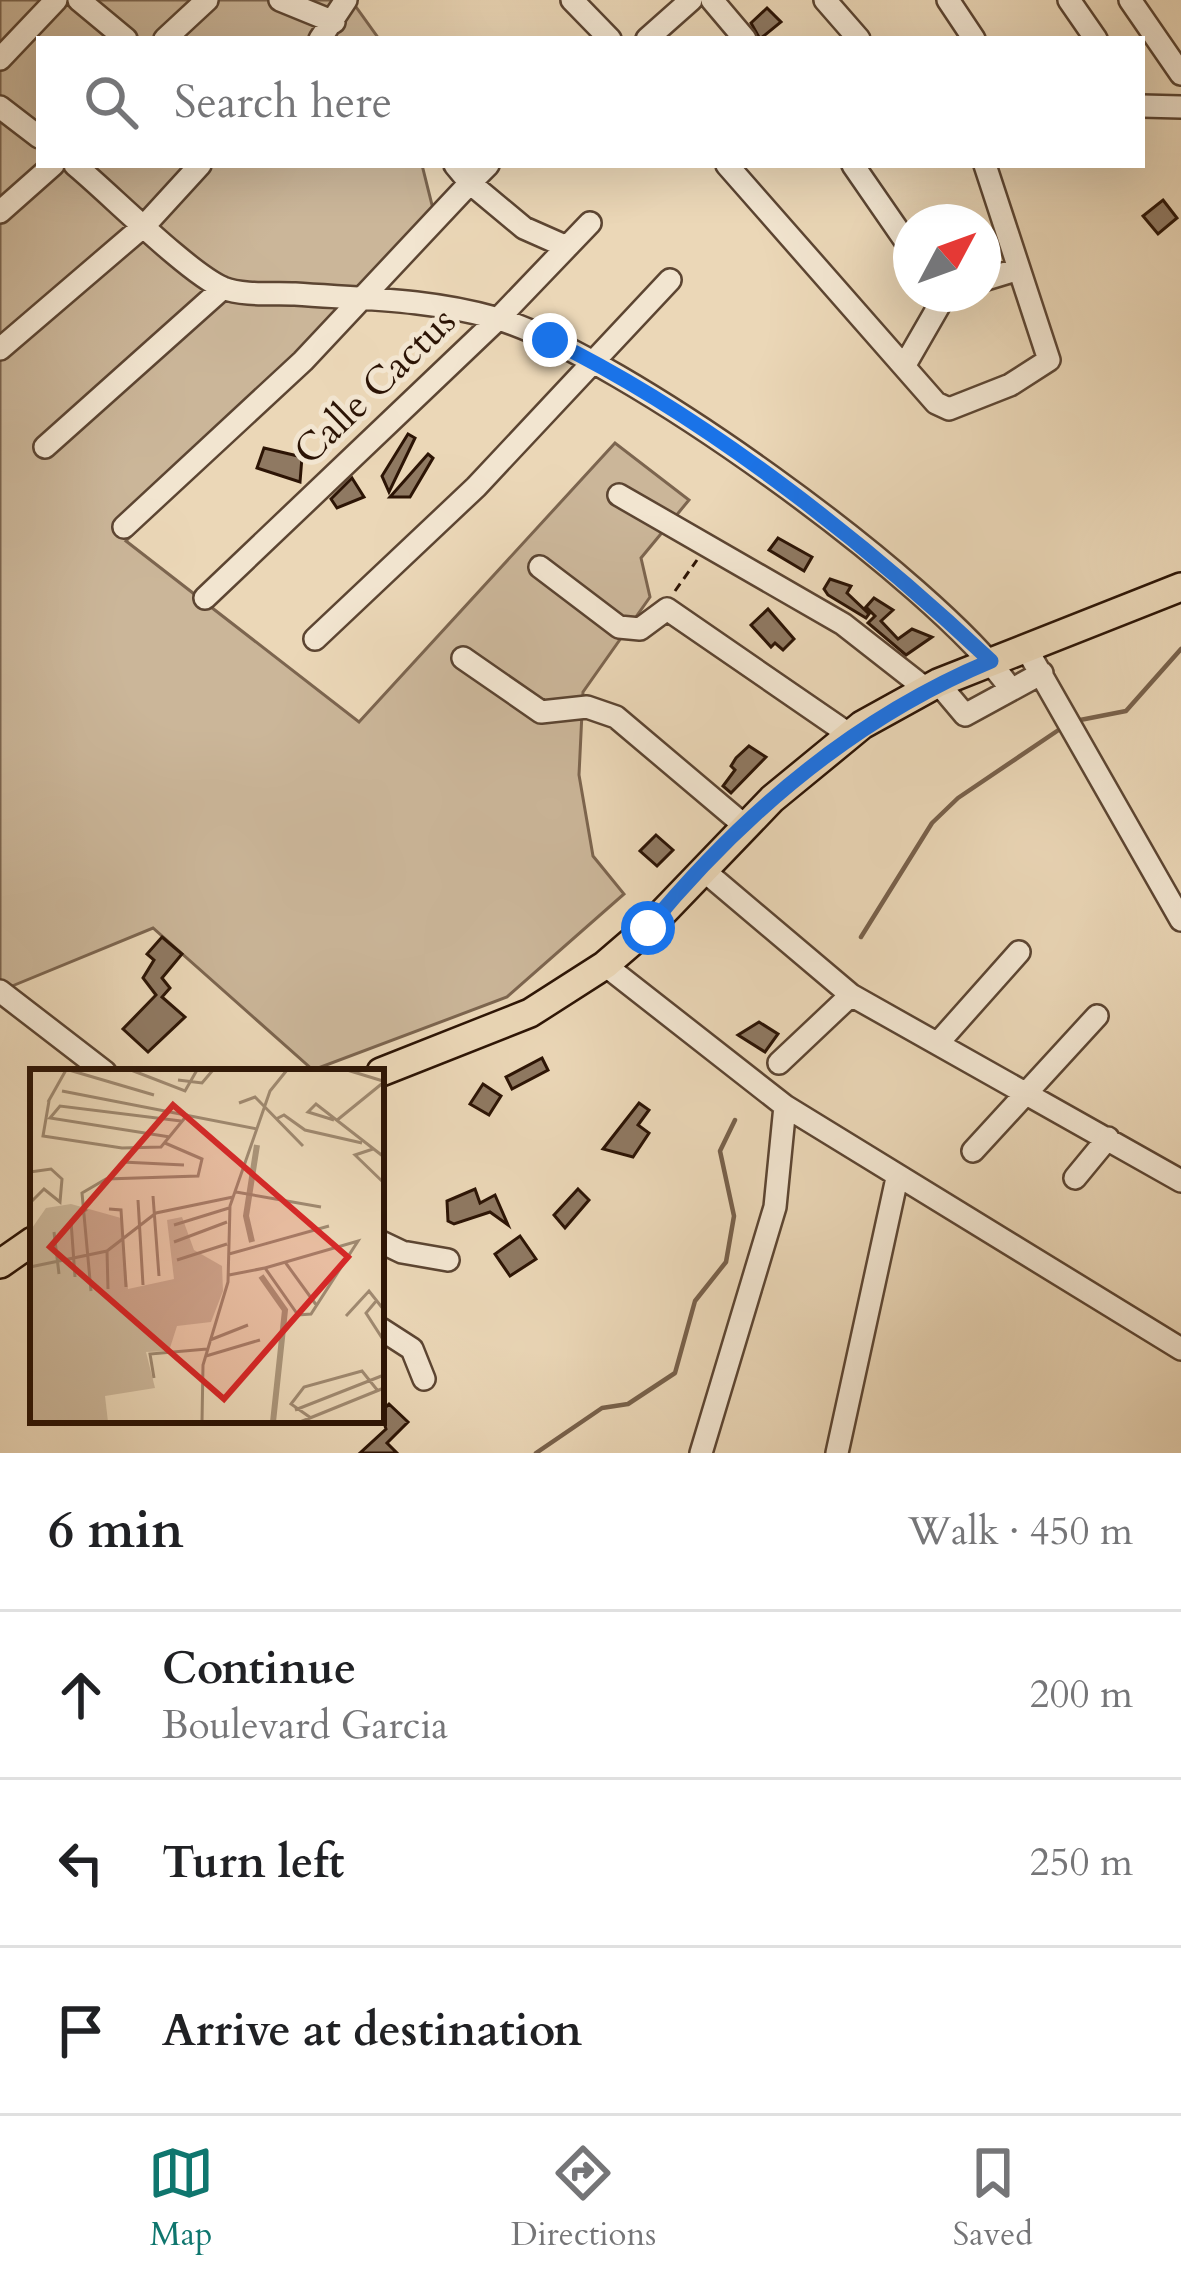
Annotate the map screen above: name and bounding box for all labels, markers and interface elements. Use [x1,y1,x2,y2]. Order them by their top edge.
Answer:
search box [36,36,1145,168]
icon: search [78,69,144,135]
text: Search here [174,72,392,133]
north arrow [893,204,1001,312]
street label: Calle Cactus [283,295,467,477]
route end [523,313,577,367]
route start [621,901,675,955]
inset map [30,1069,384,1423]
text: 6 min [48,1496,184,1566]
text: Walk · 450 m [908,1505,1133,1558]
text: Continue [162,1638,356,1699]
icon: ahead [48,1662,114,1728]
text: 200 m [1030,1668,1133,1721]
text: Boulevard Garcia [162,1699,448,1752]
icon: left [48,1830,114,1896]
text: Turn left [162,1832,344,1893]
text: 250 m [1030,1836,1133,1889]
icon: arrive [48,1998,114,2064]
text: Arrive at destination [162,2000,582,2061]
tab: Map [148,2140,214,2257]
tab: Directions [511,2140,656,2257]
tab: Saved [953,2140,1033,2257]

